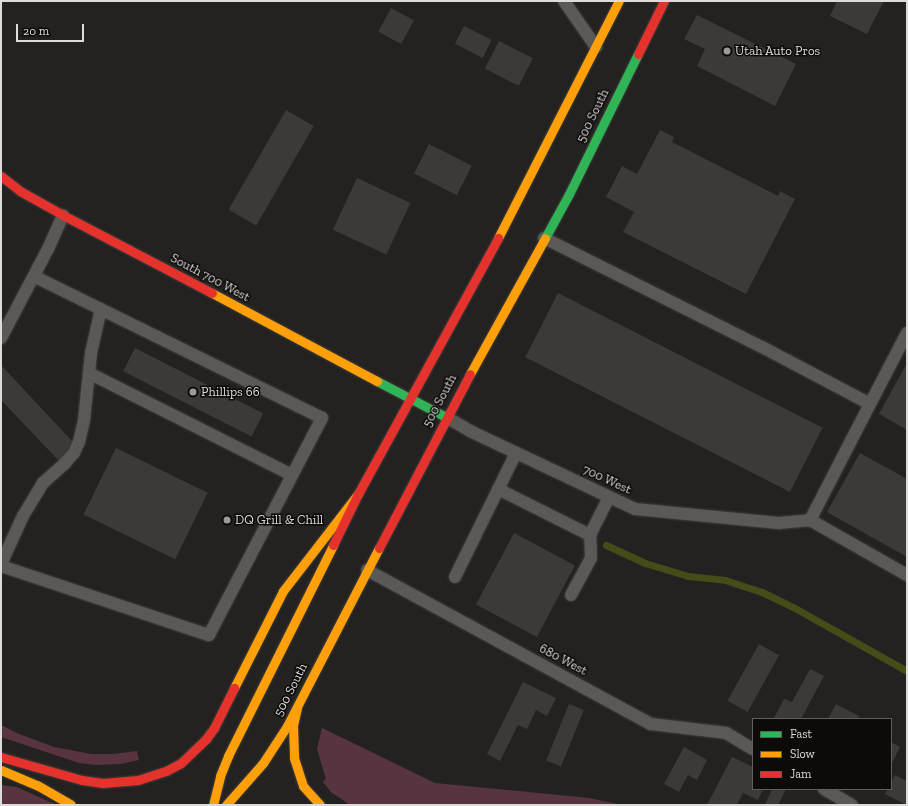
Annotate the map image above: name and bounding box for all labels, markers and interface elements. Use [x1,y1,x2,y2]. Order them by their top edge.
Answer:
scale bar [18,16,86,42]
text: 20 m [23,24,49,38]
place label: Utah Auto Pros [735,43,821,59]
marker: Utah Auto Pros [722,46,732,56]
street label: 500 South [573,87,613,145]
street label: South 700 West [167,250,253,306]
street label: 500 South [420,372,460,430]
place label: Phillips 66 [201,384,260,400]
marker: Phillips 66 [188,387,198,397]
street label: 700 West [580,462,634,498]
place label: DQ Grill & Chill [235,512,323,528]
marker: DQ Grill & Chill [222,515,232,525]
street label: 680 West [536,641,590,679]
street label: 500 South [271,661,311,719]
legend [752,718,892,790]
text: Fast [790,727,812,741]
text: Slow [790,747,815,761]
text: Jam [790,767,811,781]

